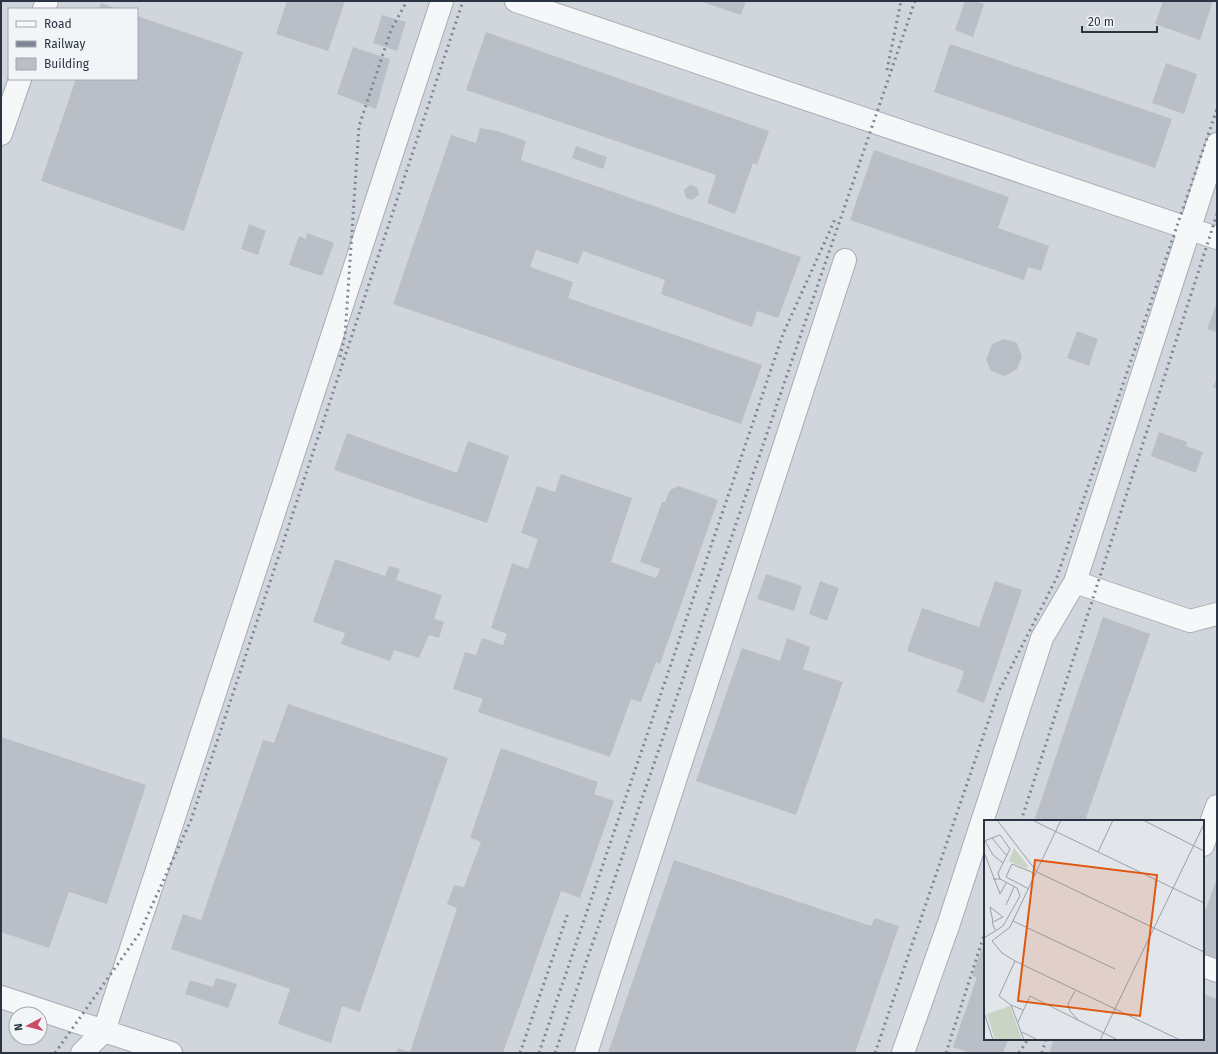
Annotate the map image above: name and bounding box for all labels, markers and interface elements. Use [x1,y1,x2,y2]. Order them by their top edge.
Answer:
legend [8,8,138,80]
scale bar [1082,8,1157,34]
text: 20 m [1088,15,1114,29]
text: Road [44,17,72,31]
text: Railway [44,37,85,51]
text: Building [44,57,90,71]
inset map [984,820,1204,1040]
north arrow [8,1006,48,1046]
text: N [12,1023,25,1032]

